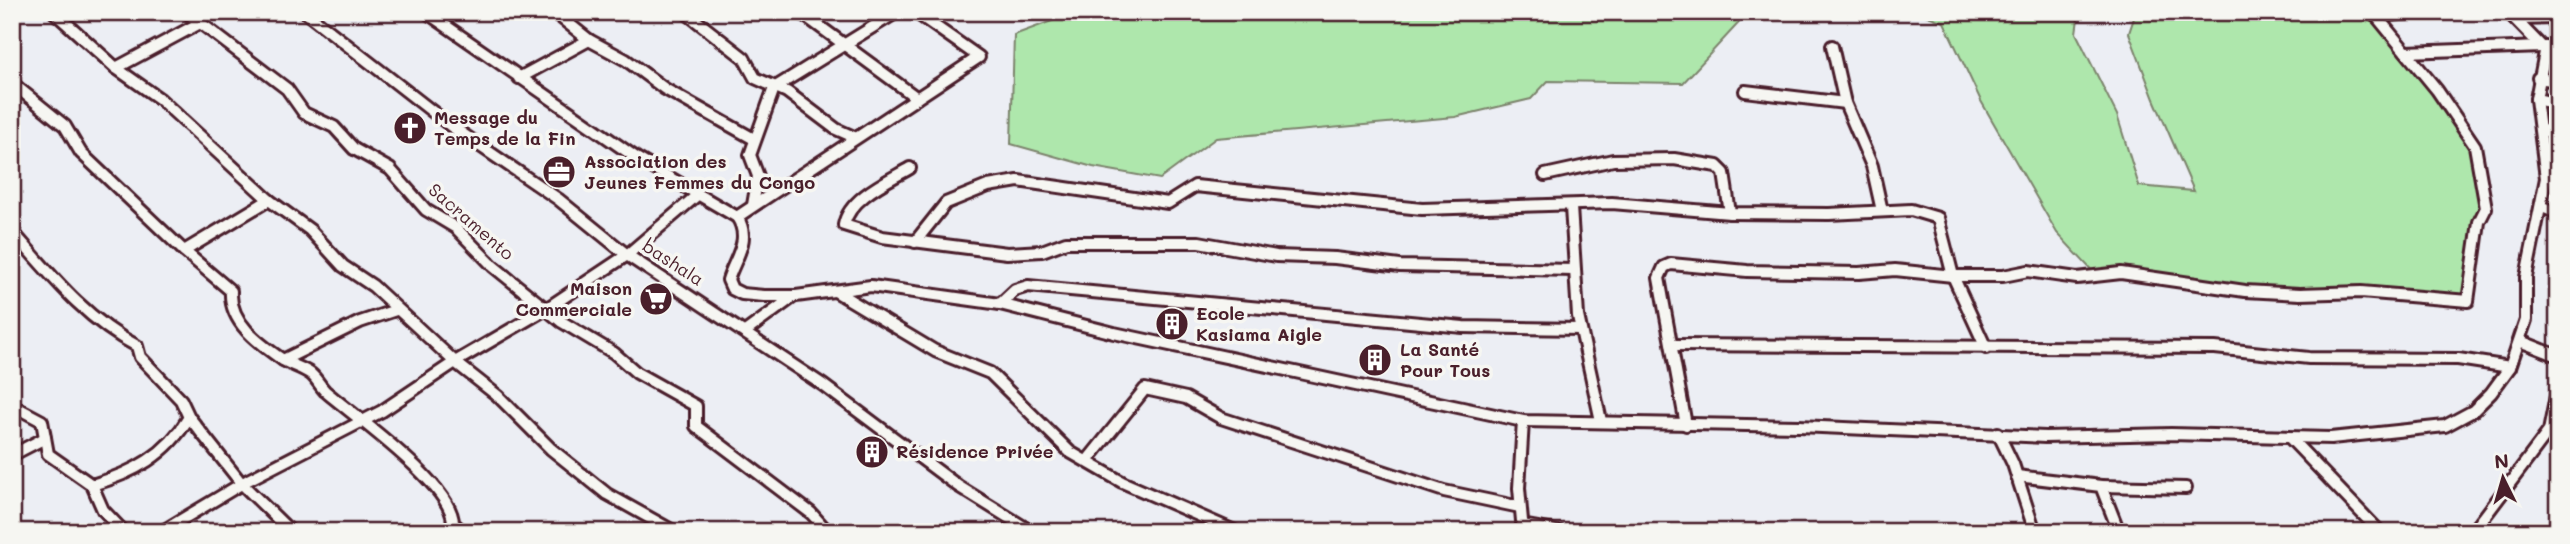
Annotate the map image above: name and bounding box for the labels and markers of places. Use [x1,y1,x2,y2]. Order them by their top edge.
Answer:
place label: Message du Temps de la Fin [434,105,576,150]
church icon: Message du Temps de la Fin [391,109,429,147]
place label: Association des Jeunes Femmes du Congo [584,149,815,194]
office icon: Association des Jeunes Femmes du Congo [540,153,578,191]
place label: Maison Commerciale [516,276,632,321]
supermarket icon: Maison Commerciale [637,280,675,318]
place label: Ecole Kasiama Aigle [1196,301,1322,346]
building icon: Ecole Kasiama Aigle [1153,305,1191,343]
place label: La Santé Pour Tous [1400,337,1490,382]
building icon: La Santé Pour Tous [1356,341,1394,379]
building icon: Résidence Privée [853,433,891,471]
place label: Résidence Privée [896,439,1054,463]

